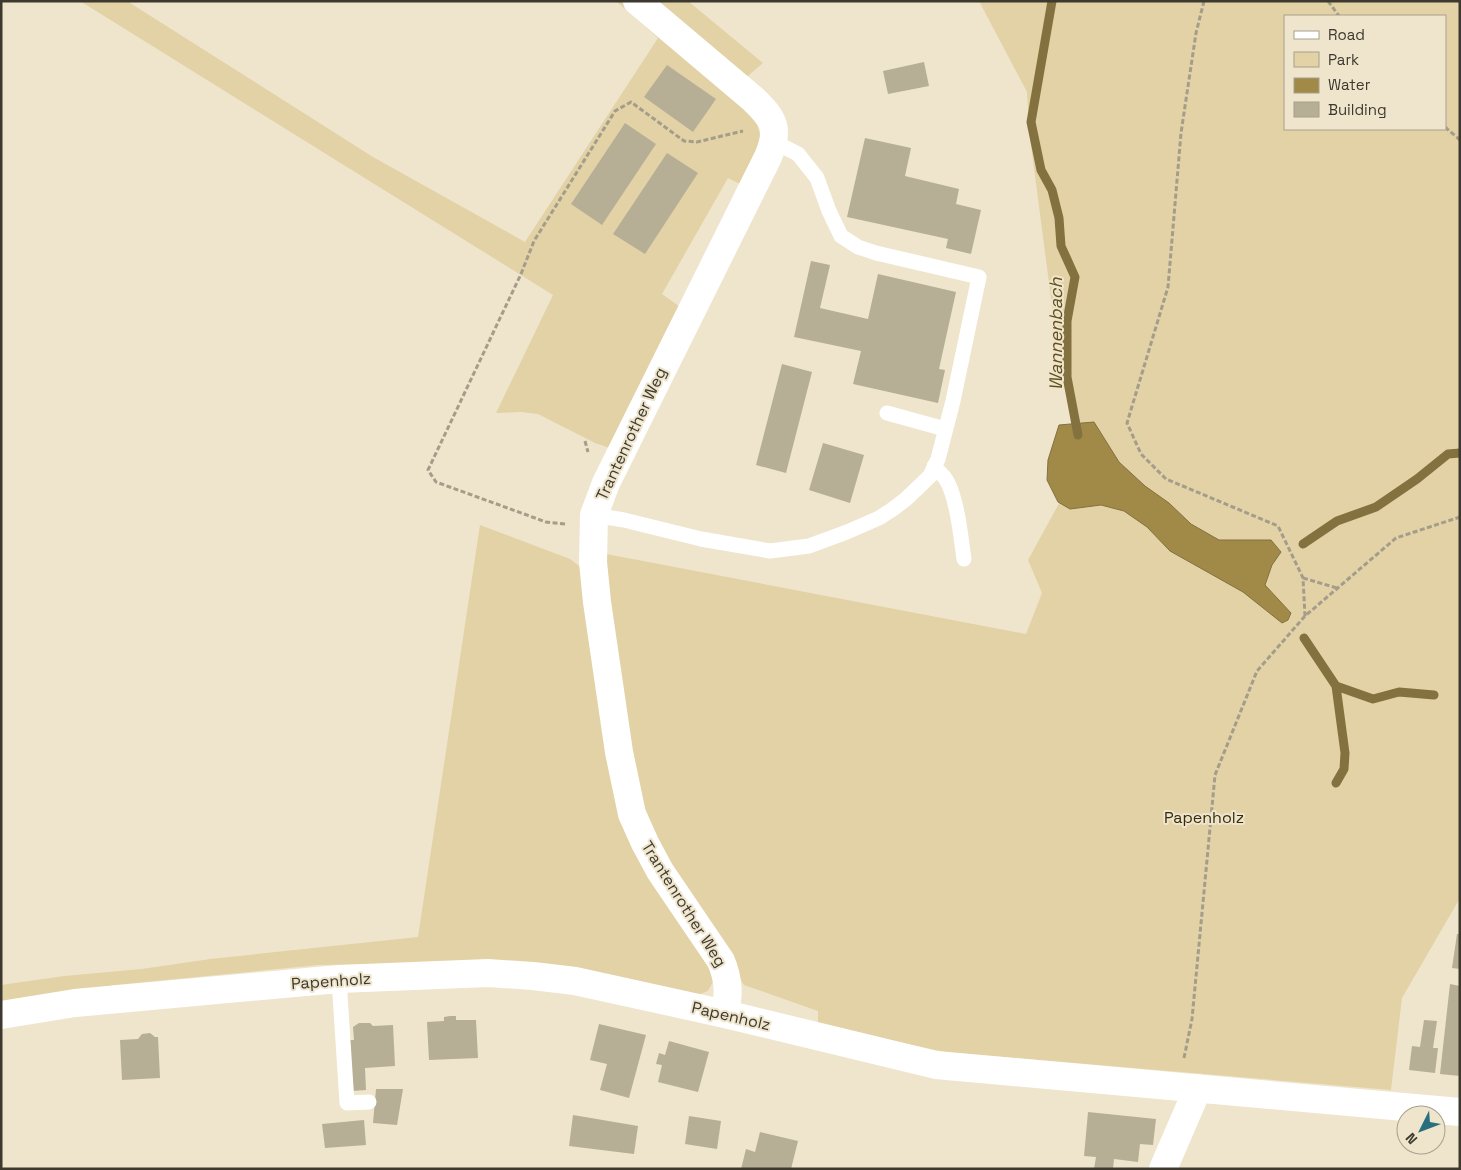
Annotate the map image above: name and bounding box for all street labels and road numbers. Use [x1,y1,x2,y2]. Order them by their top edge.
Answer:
street label: Trantenrother Weg [591,364,671,504]
street label: Trantenrother Weg [637,837,731,971]
street label: Papenholz [290,968,372,994]
street label: Papenholz [690,997,772,1035]

